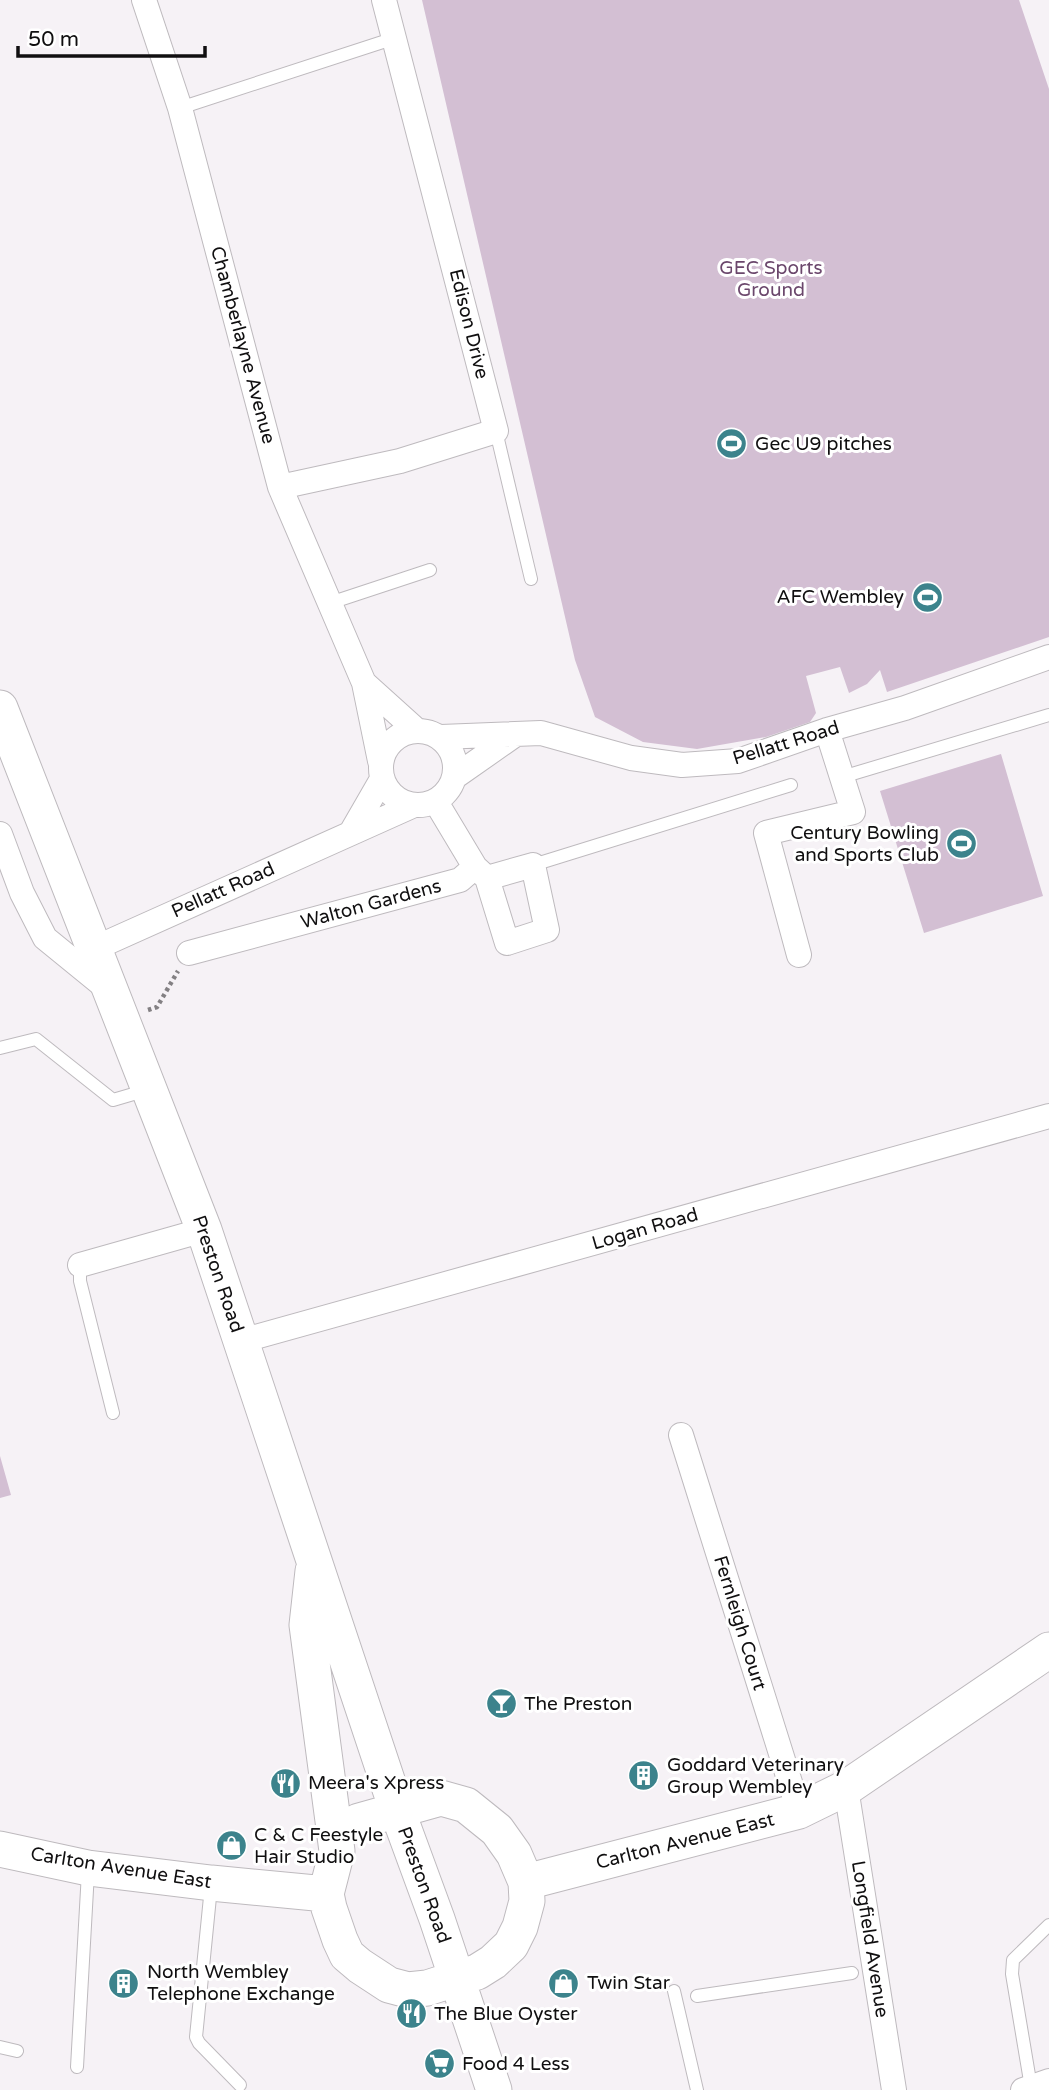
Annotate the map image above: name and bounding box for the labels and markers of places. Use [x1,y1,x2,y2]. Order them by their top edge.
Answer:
sports icon: Gec U9 pitches [715,427,749,461]
place label: Gec U9 pitches [755,433,892,455]
sports icon: AFC Wembley [910,580,944,614]
place label: AFC Wembley [776,586,904,608]
place label: Century Bowling and Sports Club [790,822,939,866]
sports icon: Century Bowling and Sports Club [945,827,979,861]
bar icon: The Preston [484,1687,518,1721]
place label: The Preston [524,1693,632,1715]
place label: Goddard Veterinary Group Wembley [667,1754,844,1798]
building icon: Goddard Veterinary Group Wembley [627,1759,661,1793]
restaurant icon: Meera's Xpress [268,1766,302,1800]
place label: Meera's Xpress [308,1772,444,1794]
place label: C & C Feestyle Hair Studio [254,1824,383,1868]
shop icon: C & C Feestyle Hair Studio [214,1829,248,1863]
place label: North Wembley Telephone Exchange [147,1961,335,2005]
building icon: North Wembley Telephone Exchange [107,1966,141,2000]
shop icon: Twin Star [547,1966,581,2000]
place label: Twin Star [587,1972,671,1994]
restaurant icon: The Blue Oyster [394,1997,428,2031]
place label: The Blue Oyster [434,2003,578,2025]
supermarket icon: Food 4 Less [422,2047,456,2081]
place label: Food 4 Less [462,2053,570,2075]

